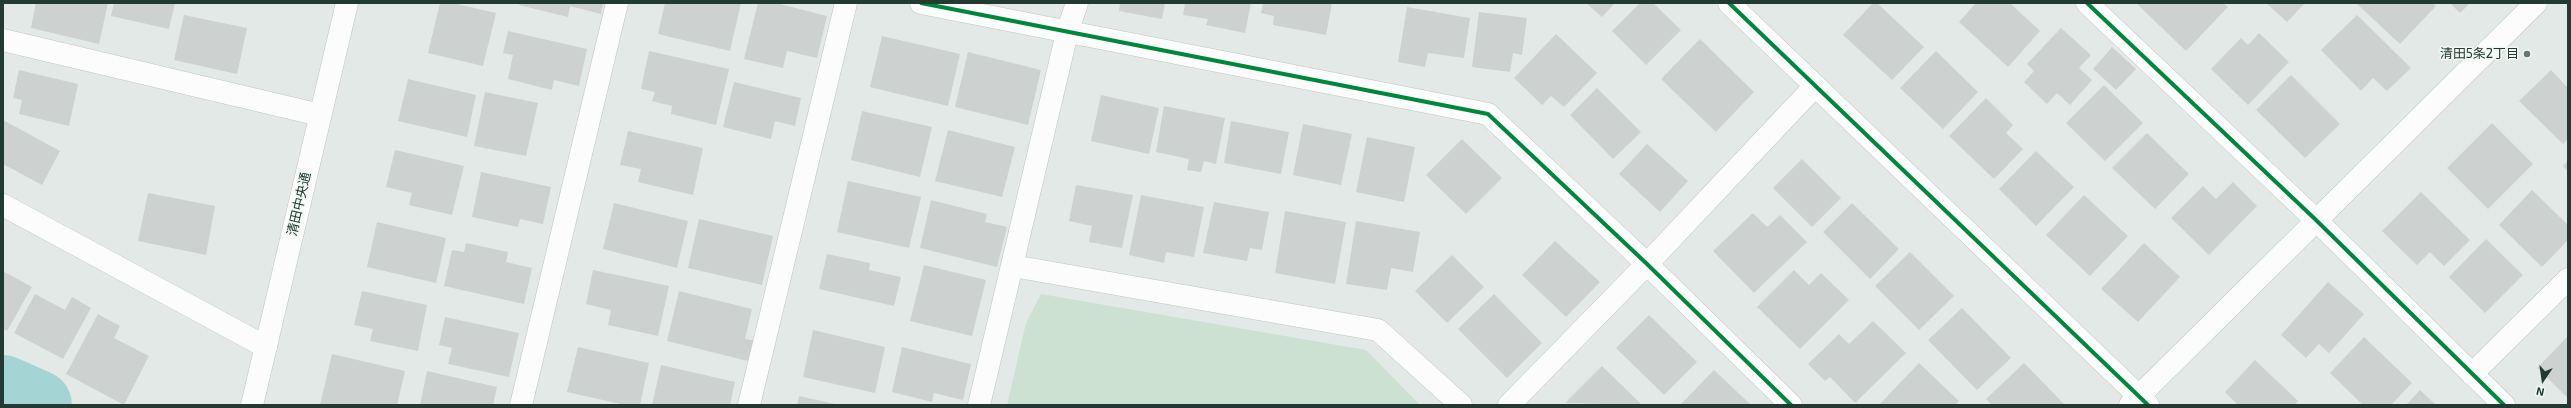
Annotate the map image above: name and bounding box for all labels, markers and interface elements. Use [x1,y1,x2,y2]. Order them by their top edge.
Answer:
place label: 清田5条2丁目 [2440,46,2519,62]
marker: 清田5条2丁目 [2522,49,2532,59]
street label: 清田中央通 [284,171,314,237]
north arrow [2523,360,2563,400]
text: N [2535,385,2546,399]

